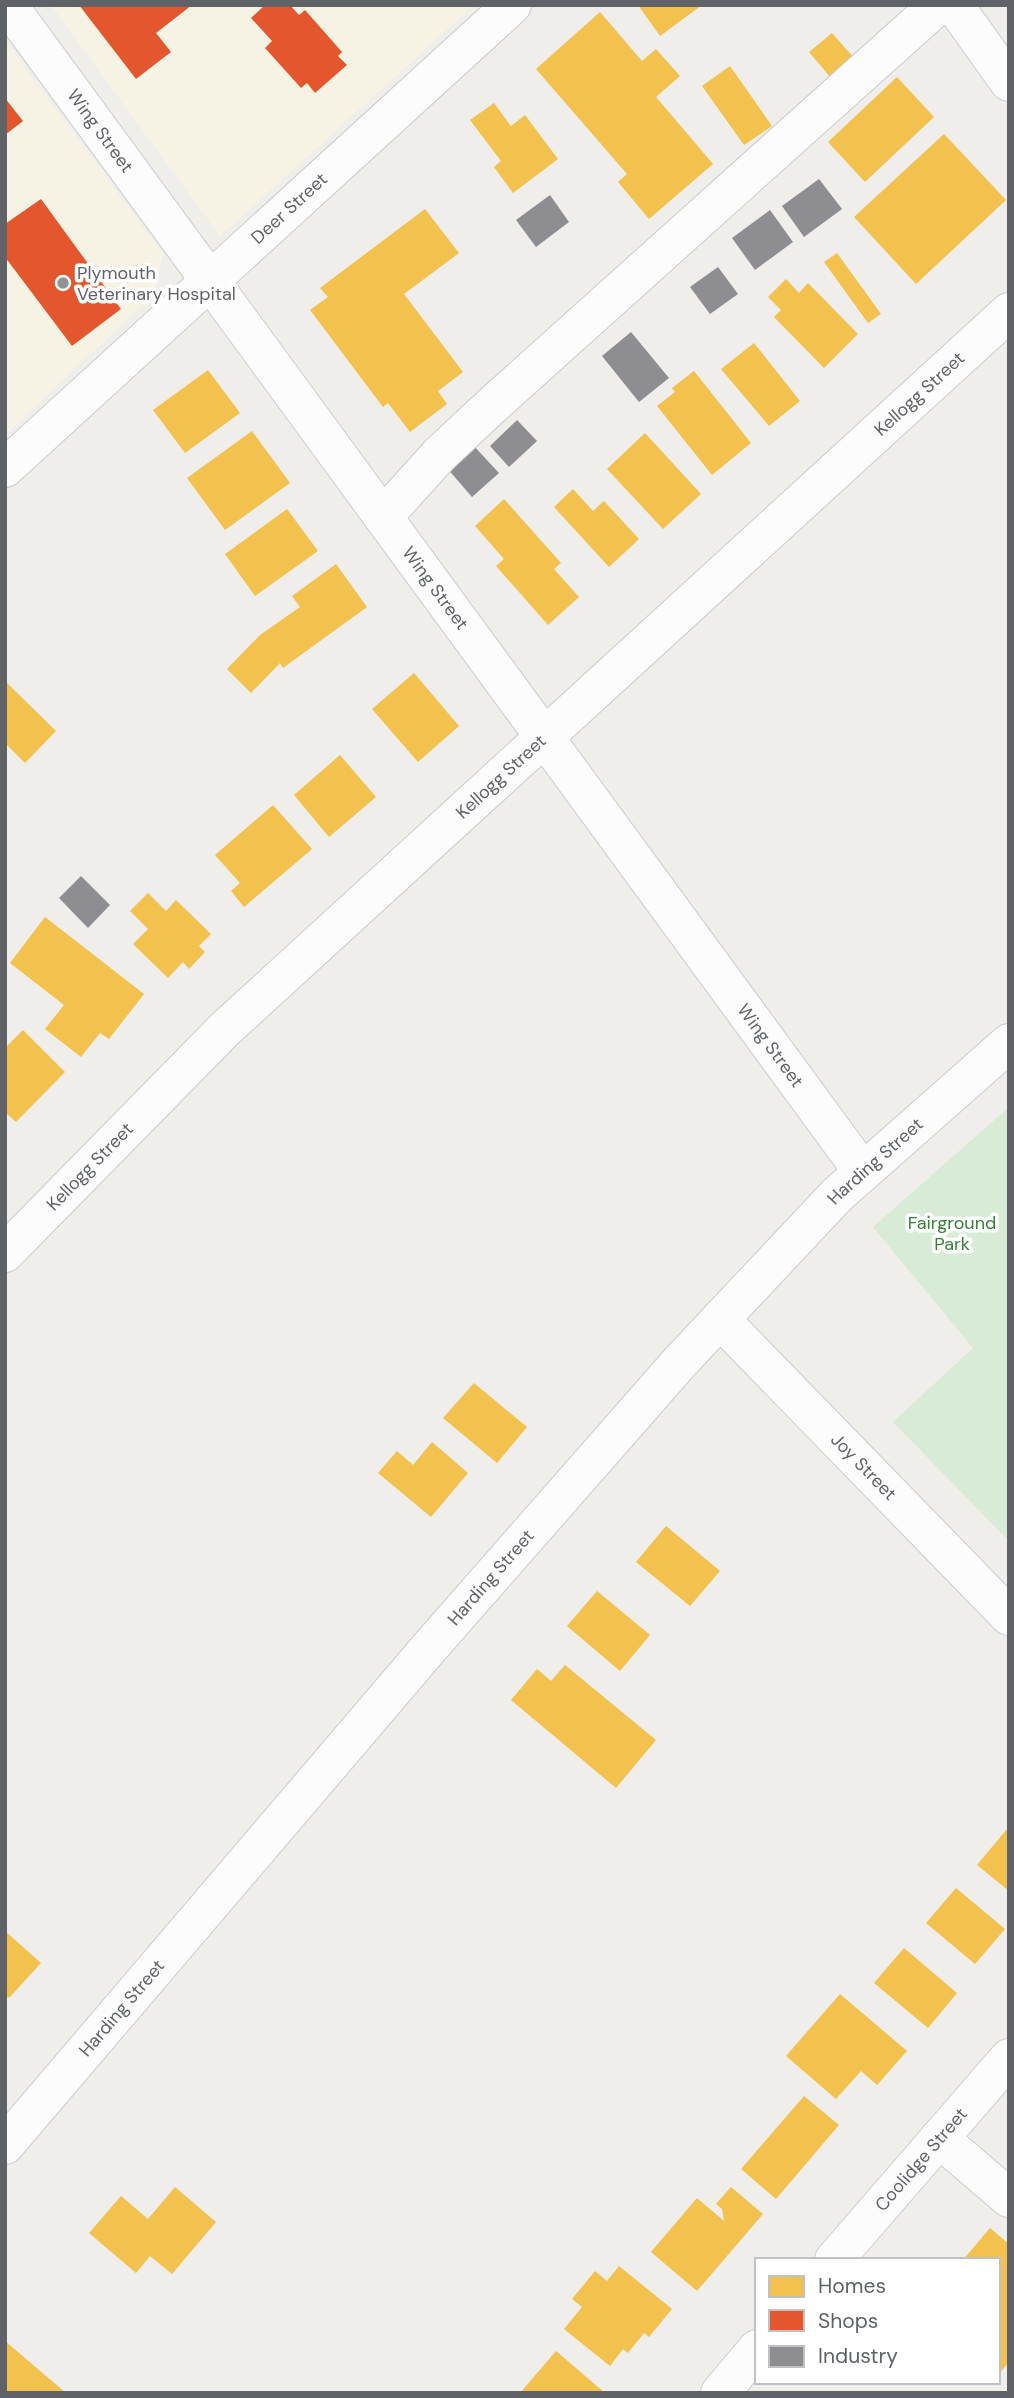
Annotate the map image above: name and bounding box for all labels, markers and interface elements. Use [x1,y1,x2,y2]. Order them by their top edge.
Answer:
street label: Wing Street [62,84,139,177]
street label: Deer Street [246,167,333,249]
place label: Plymouth Veterinary Hospital [77,261,236,306]
marker: Plymouth Veterinary Hospital [55,275,71,291]
street label: Kellogg Street [869,346,970,441]
street label: Wing Street [397,542,474,635]
street label: Kellogg Street [451,729,551,824]
street label: Wing Street [732,999,809,1092]
street label: Harding Street [822,1112,928,1210]
street label: Kellogg Street [41,1117,138,1216]
park label: Fairground Park [908,1211,996,1256]
street label: Joy Street [825,1428,902,1505]
street label: Harding Street [442,1524,539,1631]
street label: Harding Street [74,1955,170,2062]
street label: Coolidge Street [870,2103,973,2216]
legend [755,2258,1000,2384]
text: Homes [818,2272,886,2300]
text: Shops [818,2307,878,2335]
text: Industry [818,2342,898,2370]

